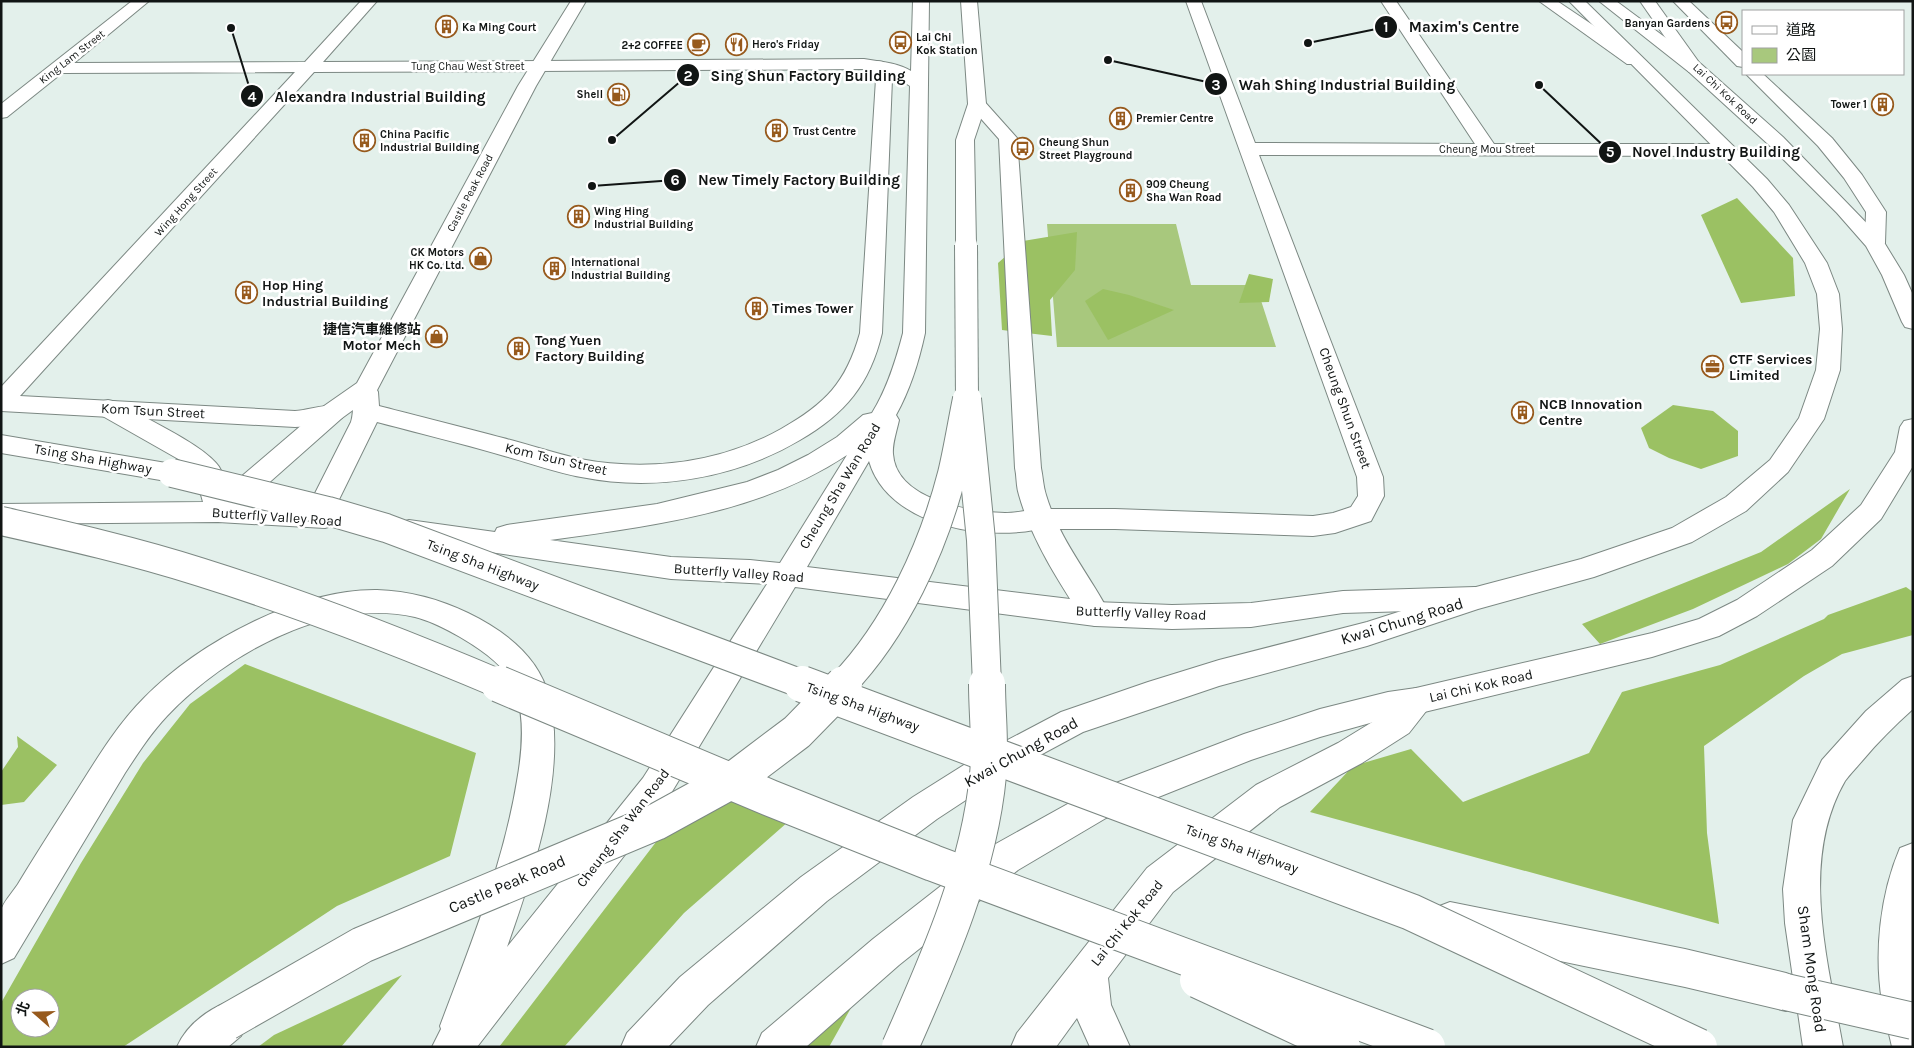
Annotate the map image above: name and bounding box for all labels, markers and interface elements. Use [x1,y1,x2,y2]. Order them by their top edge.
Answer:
legend [1742,10,1904,75]
bus stop icon: Banyan Gardens [1714,11,1738,35]
callout: Maxim's Centre [1373,12,1529,42]
building icon: Ka Ming Court [434,15,458,39]
place label: Banyan Gardens [1625,17,1710,30]
text: 1 [1383,18,1389,36]
text: Maxim's Centre [1409,18,1519,36]
place label: Ka Ming Court [462,21,537,34]
text: 道路 [1786,21,1816,39]
street label: King Lam Street [37,27,107,87]
bus stop icon: Lai Chi Kok Station [888,31,912,55]
place label: Lai Chi Kok Station [916,31,978,57]
restaurant icon: Hero's Friday [724,32,748,56]
cafe icon: 2+2 COFFEE [687,33,711,57]
place label: Hero's Friday [752,38,820,51]
place label: 2+2 COFFEE [622,39,683,52]
text: 公園 [1786,46,1816,64]
street label: Tung Chau West Street [411,60,525,73]
callout: Sing Shun Factory Building [675,60,915,90]
street label: Lai Chi Kok Road [1690,61,1760,127]
text: 2 [683,67,693,85]
text: Sing Shun Factory Building [711,67,906,85]
callout: Wah Shing Industrial Building [1204,69,1465,99]
text: 3 [1211,76,1221,94]
text: Wah Shing Industrial Building [1239,76,1455,94]
callout: Alexandra Industrial Building [240,81,496,111]
fuel station icon: Shell [607,82,631,106]
text: 4 [248,88,257,106]
text: Alexandra Industrial Building [274,88,486,106]
place label: Shell [577,88,603,101]
building icon: Tower 1 [1871,92,1895,116]
place label: Tower 1 [1831,98,1867,111]
building icon: Premier Centre [1108,106,1132,130]
place label: Premier Centre [1136,112,1214,125]
building icon: Trust Centre [765,119,789,143]
place label: Trust Centre [793,125,856,138]
building icon: China Pacific Industrial Building [352,128,376,152]
place label: China Pacific Industrial Building [380,128,480,154]
bus stop icon: Cheung Shun Street Playground [1011,136,1035,160]
place label: Cheung Shun Street Playground [1039,136,1133,162]
callout: Novel Industry Building [1597,137,1810,167]
street label: Cheung Mou Street [1439,143,1535,156]
text: 5 [1606,143,1615,161]
text: Novel Industry Building [1632,143,1800,161]
street label: Castle Peak Road [444,152,496,234]
street label: Wing Hong Street [152,165,220,239]
callout: New Timely Factory Building [663,165,910,195]
text: 6 [670,171,680,189]
text: New Timely Factory Building [698,171,900,189]
building icon: 909 Cheung Sha Wan Road [1118,178,1142,202]
place label: 909 Cheung Sha Wan Road [1146,178,1222,204]
building icon: Wing Hing Industrial Building [566,205,590,229]
place label: Wing Hing Industrial Building [594,205,694,231]
place label: CK Motors HK Co. Ltd. [409,246,465,272]
shop icon: CK Motors HK Co. Ltd. [468,246,492,270]
building icon: International Industrial Building [543,256,567,280]
place label: International Industrial Building [571,256,671,282]
place label: Hop Hing Industrial Building [262,277,388,310]
building icon: Hop Hing Industrial Building [234,281,258,305]
building icon: Times Tower [744,296,768,320]
place label: Times Tower [772,300,854,317]
place label: 捷信汽車維修站 Motor Mech [323,321,421,354]
shop icon: 捷信汽車維修站 Motor Mech [425,325,449,349]
place label: Tong Yuen Factory Building [535,332,644,365]
building icon: Tong Yuen Factory Building [507,336,531,360]
street label: Cheung Shun Street [1315,345,1375,471]
place label: CTF Services Limited [1729,351,1812,384]
office icon: CTF Services Limited [1701,355,1725,379]
place label: NCB Innovation Centre [1539,396,1642,429]
street label: Kom Tsun Street [100,400,206,422]
building icon: NCB Innovation Centre [1511,400,1535,424]
street label: Cheung Sha Wan Road [796,420,884,552]
street label: Kom Tsun Street [503,439,609,479]
street label: Tsing Sha Highway [33,440,154,478]
street label: Butterfly Valley Road [211,504,343,530]
street label: Tsing Sha Highway [424,536,542,594]
street label: Butterfly Valley Road [673,560,805,586]
street label: Kwai Chung Road [1338,593,1466,649]
street label: Butterfly Valley Road [1075,602,1207,624]
street label: Lai Chi Kok Road [1428,666,1534,706]
street label: Tsing Sha Highway [804,679,922,736]
street label: Kwai Chung Road [961,713,1081,791]
street label: Cheung Sha Wan Road [573,765,673,891]
street label: Tsing Sha Highway [1183,821,1301,878]
street label: Castle Peak Road [446,851,568,917]
street label: Lai Chi Kok Road [1087,877,1167,969]
street label: Sham Mong Road [1794,904,1830,1034]
north arrow [10,988,60,1038]
text: 北 [13,999,34,1018]

